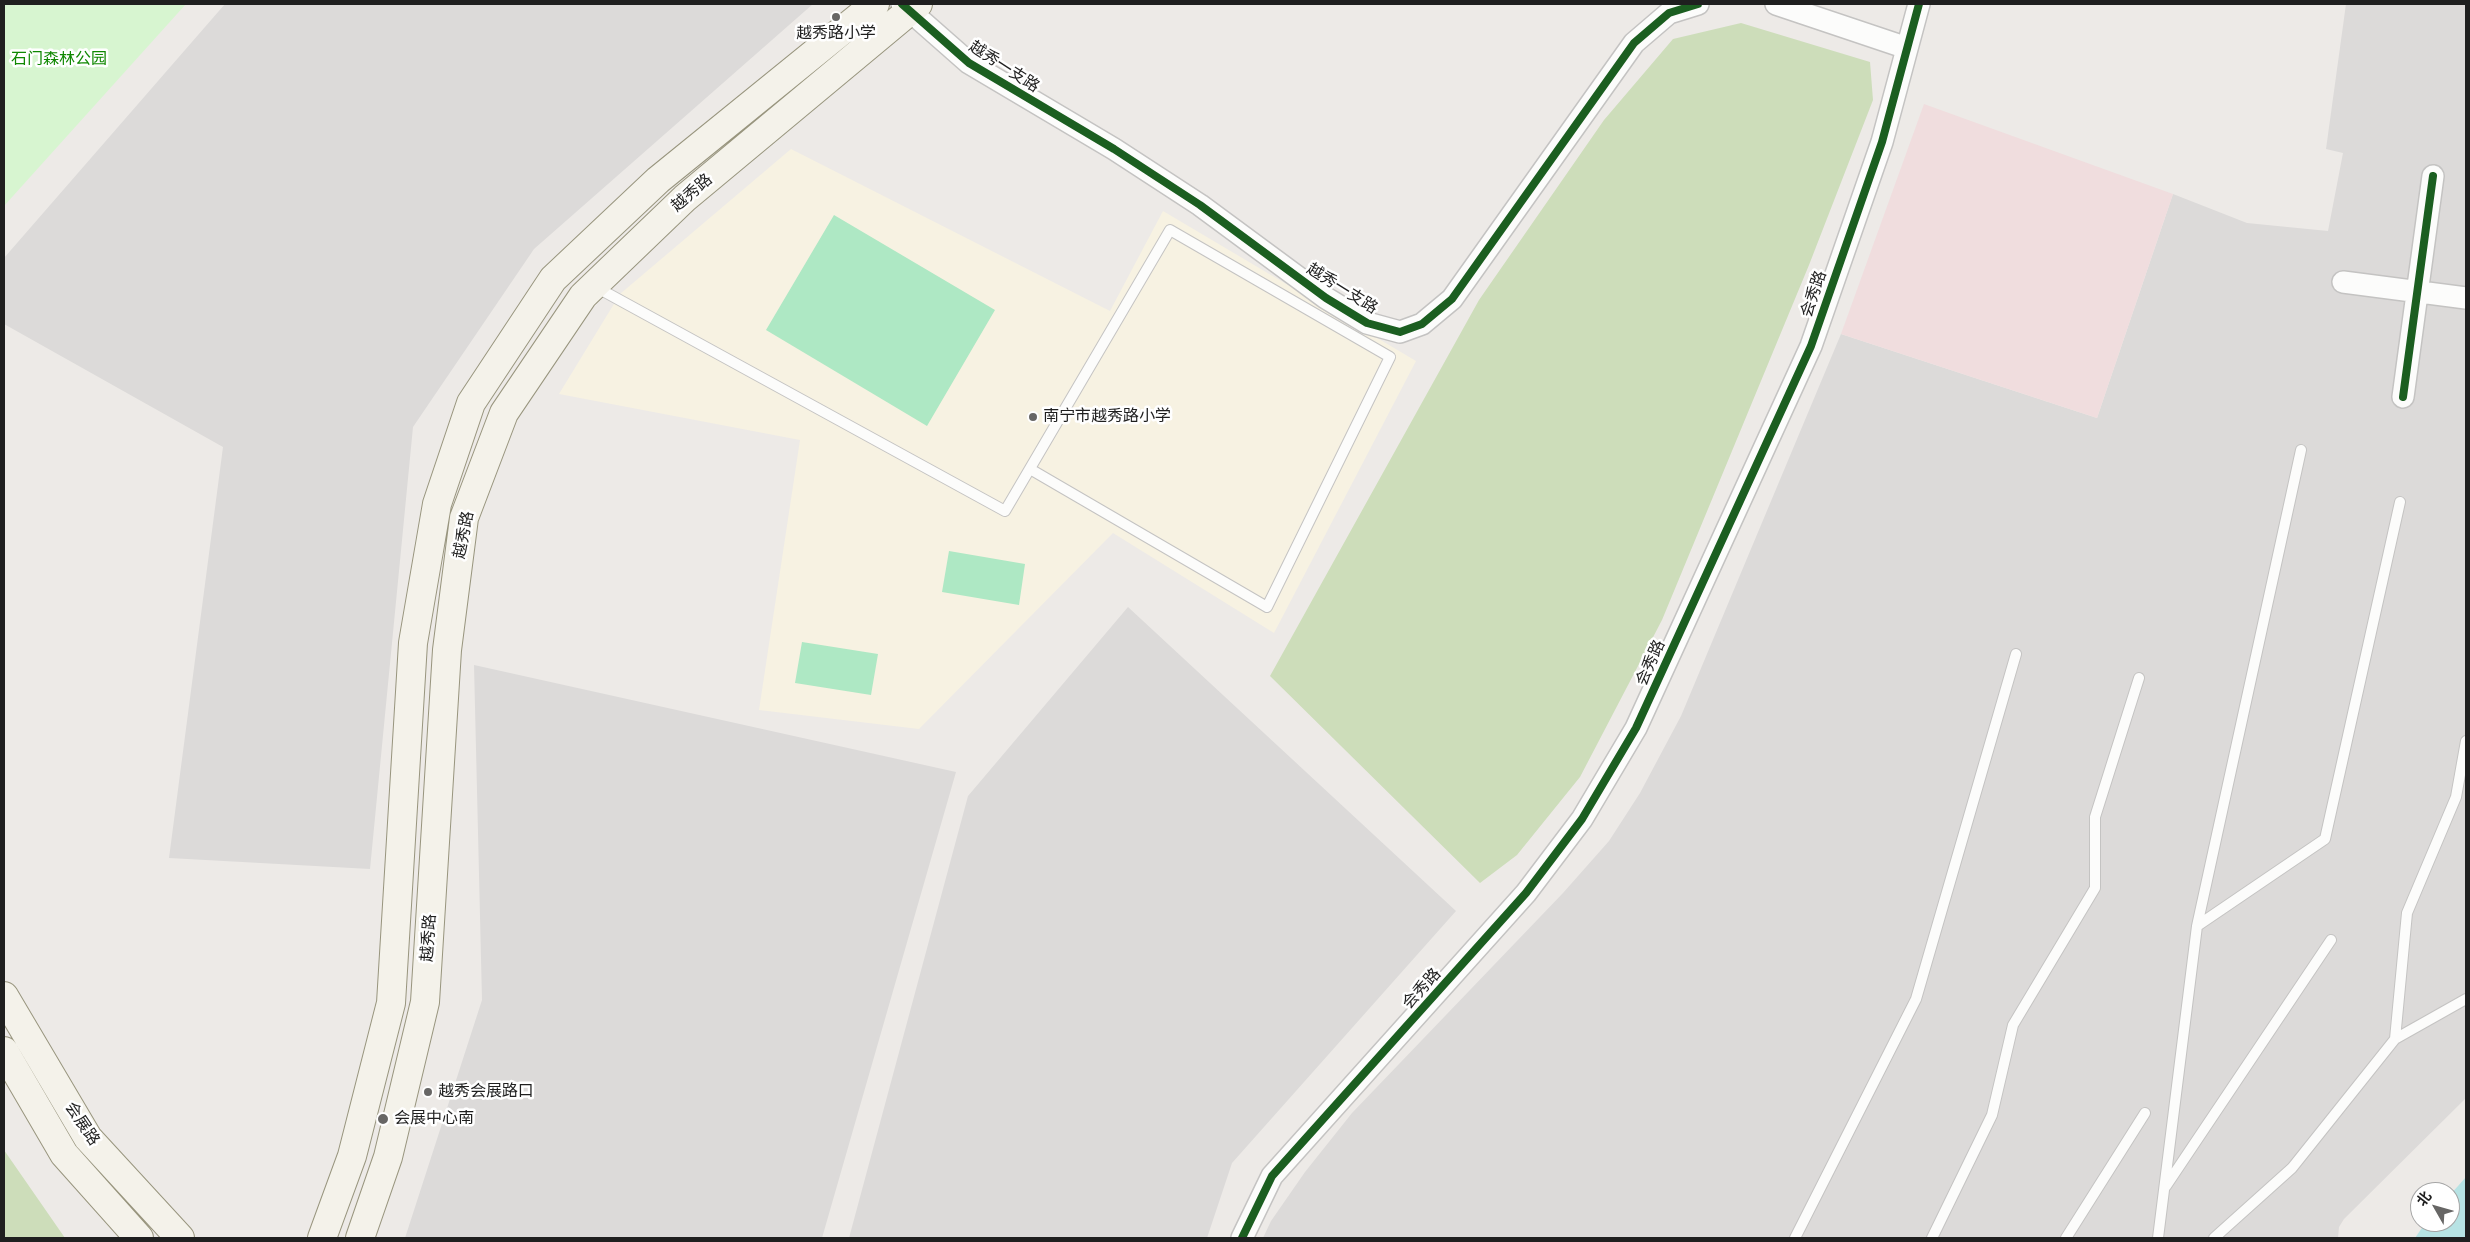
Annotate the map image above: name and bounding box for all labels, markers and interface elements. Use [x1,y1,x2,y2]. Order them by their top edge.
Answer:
marker: 越秀路小学 [830,11,842,23]
place label: 越秀路小学 [796,24,876,44]
street label: 越秀一支路 [965,37,1043,97]
park label: 石门森林公园 [11,50,107,70]
street label: 越秀路 [668,170,716,216]
street label: 越秀一支路 [1303,260,1381,318]
street label: 会秀路 [1797,268,1831,320]
place label: 南宁市越秀路小学 [1043,407,1171,427]
marker: 南宁市越秀路小学 [1027,411,1039,423]
street label: 越秀路 [450,510,478,560]
street label: 会秀路 [1632,637,1670,689]
street label: 越秀路 [418,913,440,963]
street label: 会秀路 [1399,965,1445,1013]
place label: 越秀会展路口 [438,1082,534,1102]
marker: 越秀会展路口 [422,1086,434,1098]
street label: 会展路 [61,1099,103,1149]
place label: 会展中心南 [394,1109,474,1129]
marker: 会展中心南 [376,1112,390,1126]
north arrow [2410,1182,2460,1232]
text: 北 [2412,1187,2435,1209]

